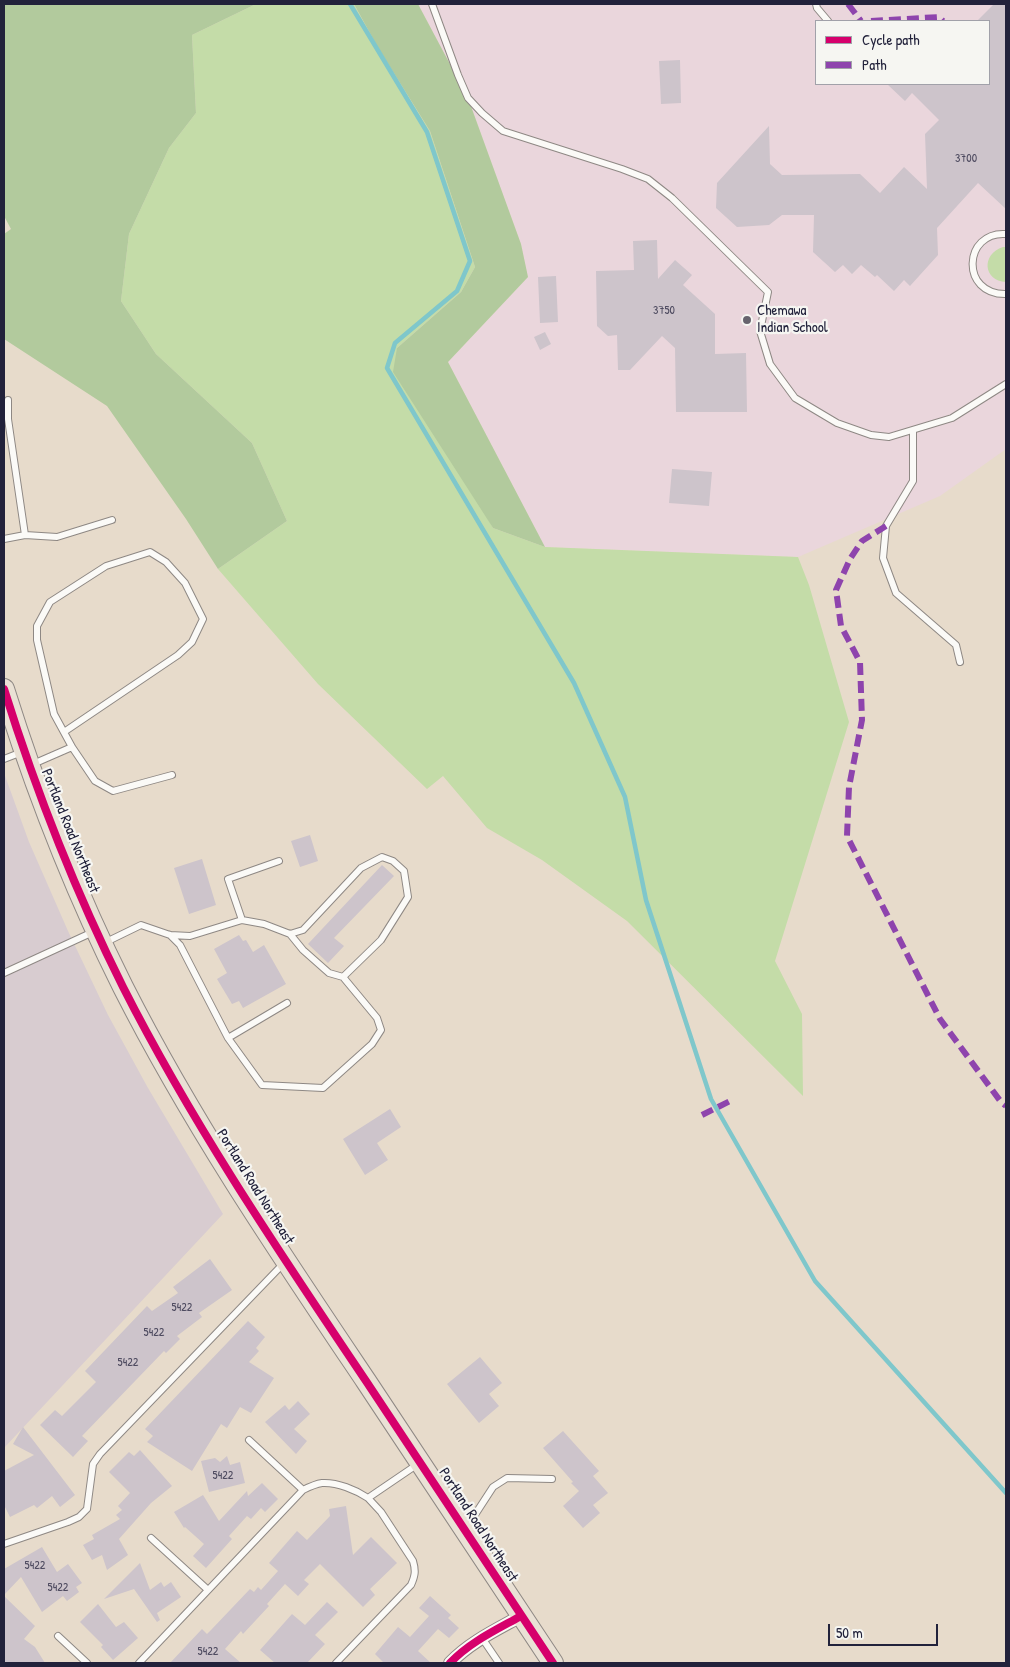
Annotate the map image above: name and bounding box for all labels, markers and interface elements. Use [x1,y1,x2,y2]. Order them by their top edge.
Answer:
legend [815,20,990,85]
text: Cycle path [862,29,920,50]
text: Path [862,54,887,75]
house number: 3700 [955,152,977,166]
place label: Chemawa Indian School [757,302,828,337]
house number: 3750 [653,304,675,318]
marker: Chemawa Indian School [741,314,753,326]
street label: Portland Road Northeast [37,766,103,896]
street label: Portland Road Northeast [212,1126,298,1248]
house number: 5422 [172,1301,192,1315]
house number: 5422 [144,1326,164,1340]
house number: 5422 [118,1356,138,1370]
street label: Portland Road Northeast [434,1465,522,1585]
house number: 5422 [213,1469,233,1483]
house number: 5422 [25,1559,45,1573]
house number: 5422 [48,1581,68,1595]
scale bar [830,1614,940,1646]
text: 50 m [836,1622,863,1643]
house number: 5422 [198,1645,218,1659]

